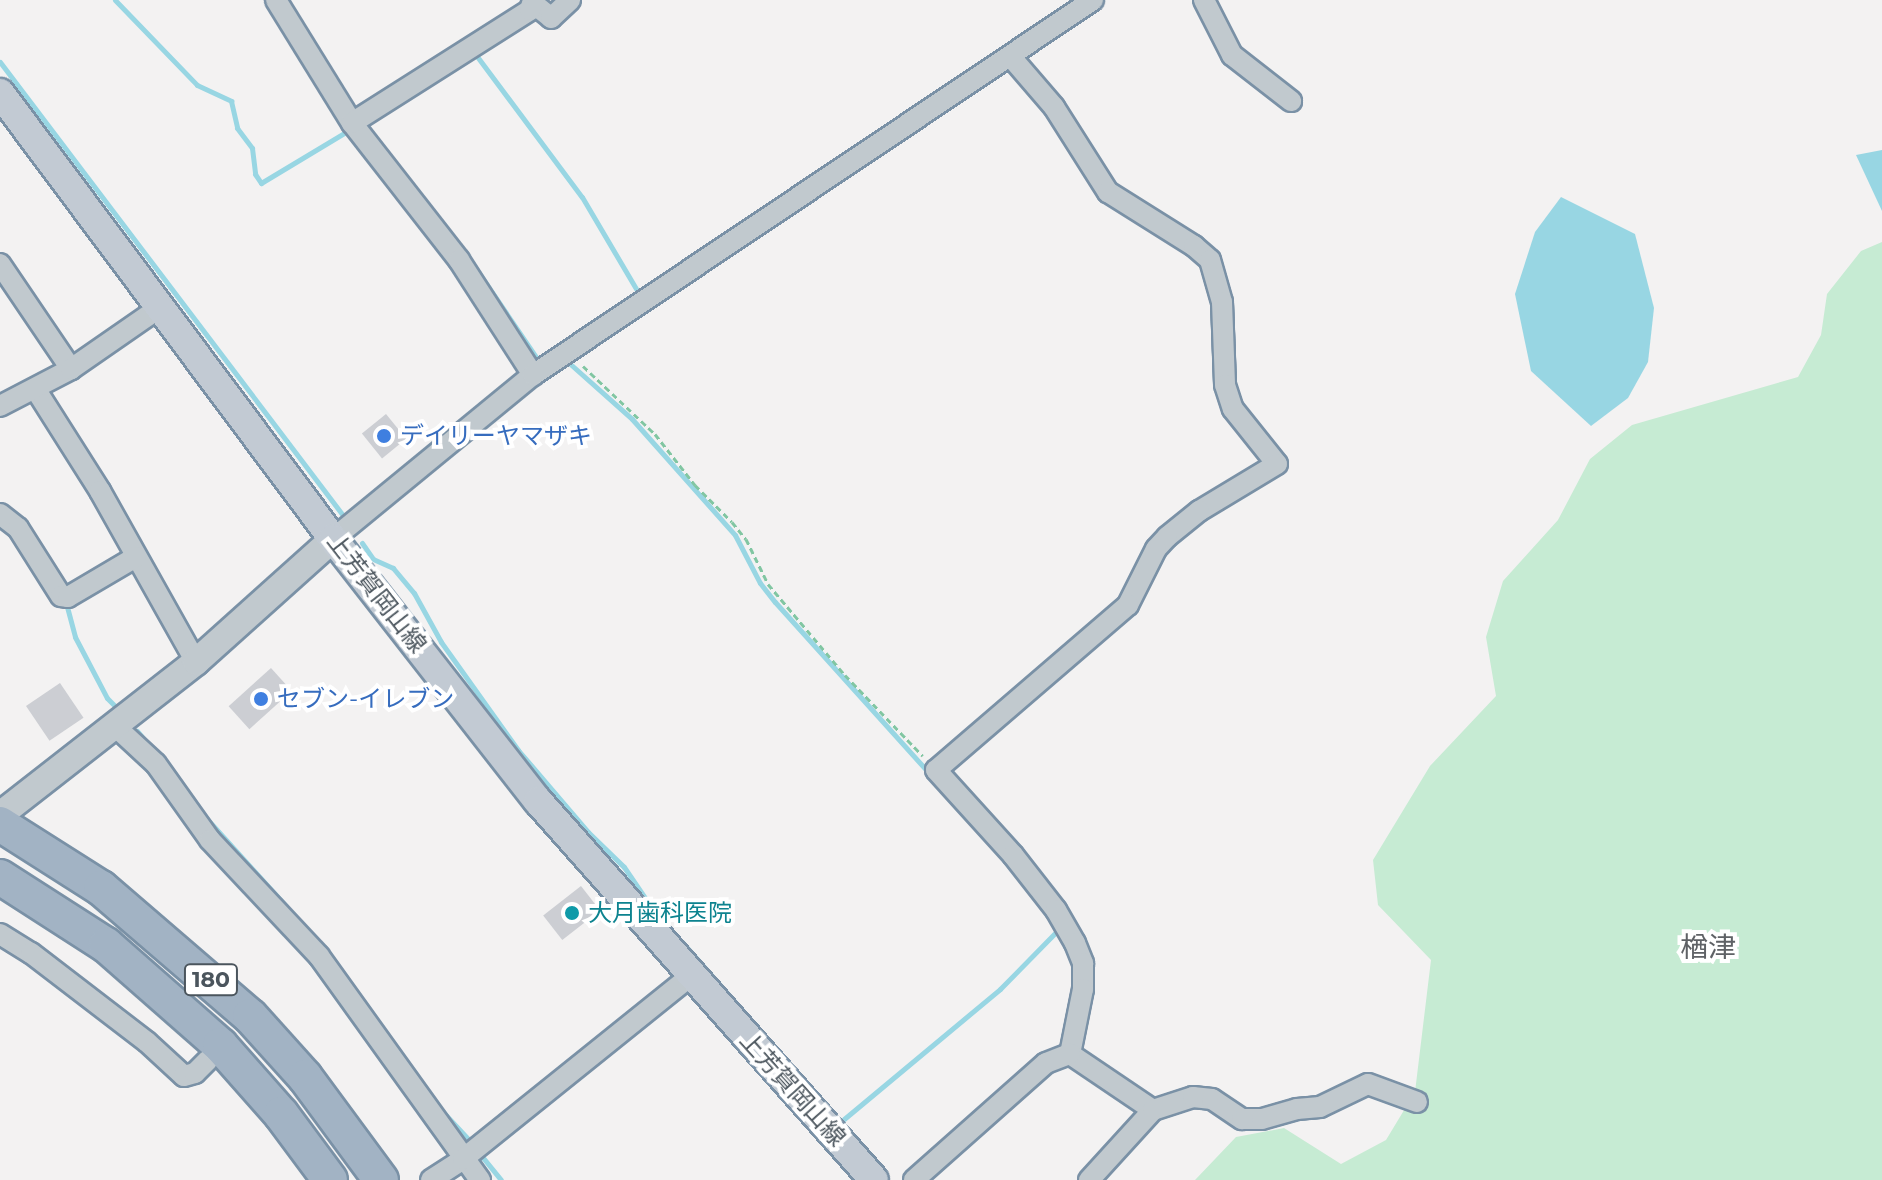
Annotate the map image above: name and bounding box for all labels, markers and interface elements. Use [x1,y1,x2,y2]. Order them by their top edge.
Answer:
place label: デイリーヤマザキ [400,422,592,450]
marker: デイリーヤマザキ [375,427,393,445]
street label: 上芳賀岡山線 [321,527,433,659]
place label: セブン-イレブン [277,685,454,713]
marker: セブン-イレブン [252,690,270,708]
place label: 大月歯科医院 [588,899,732,927]
marker: 大月歯科医院 [563,904,581,922]
district label: 楢津 [1680,930,1736,964]
road number: 180 [183,962,239,998]
street label: 上芳賀岡山線 [734,1026,852,1152]

